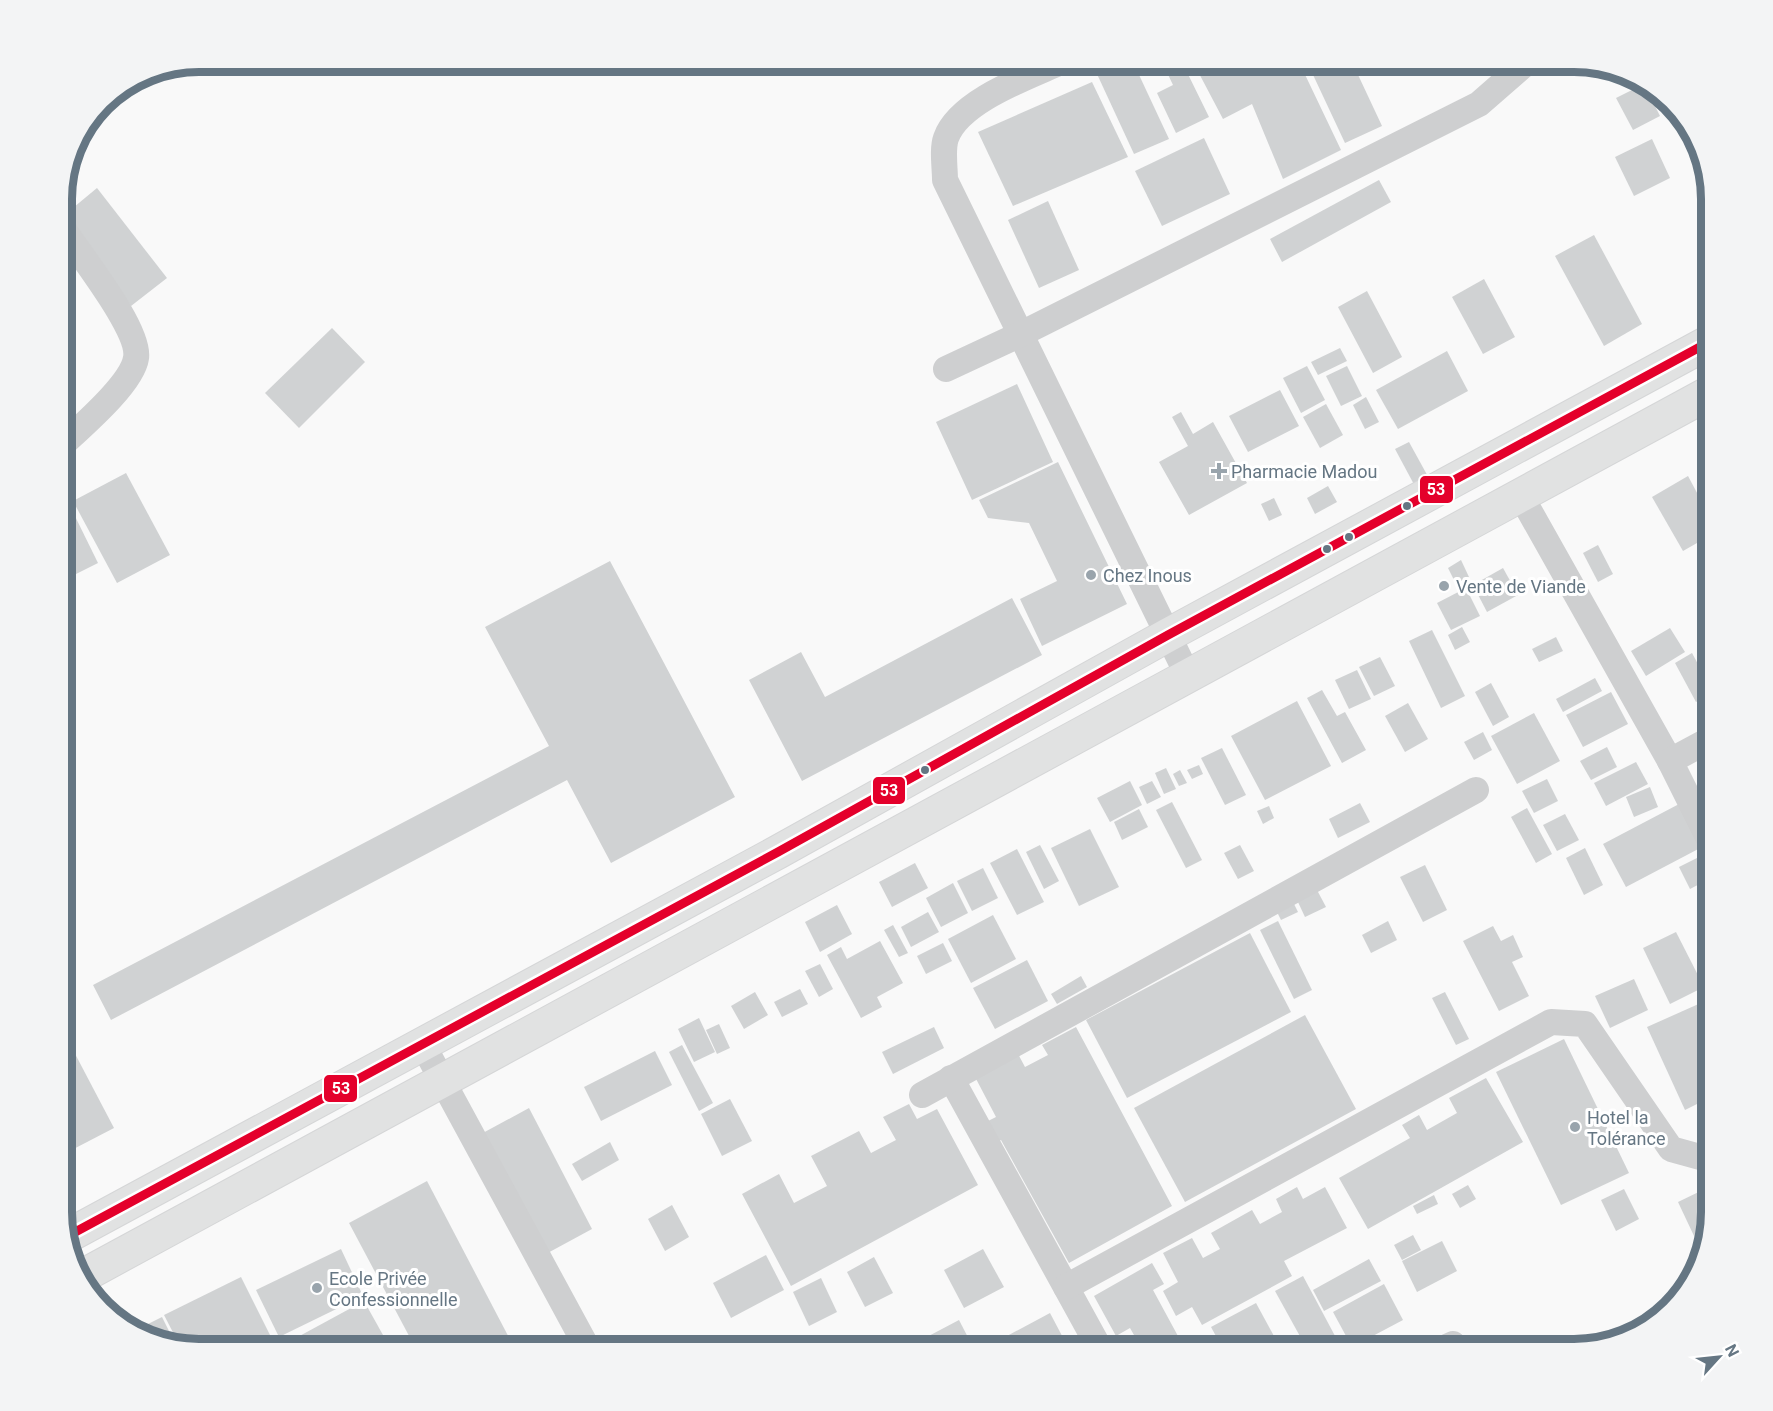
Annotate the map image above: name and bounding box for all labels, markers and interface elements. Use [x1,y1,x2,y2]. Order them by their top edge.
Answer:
place label: Pharmacie Madou [1231,461,1377,482]
marker: Pharmacie Madou [1212,464,1226,478]
line badge: 53 [1419,475,1454,504]
text: 53 [1427,480,1445,499]
unlabelled marker [1401,500,1413,512]
unlabelled marker [1343,531,1355,543]
unlabelled marker [1321,543,1333,555]
place label: Chez Inous [1103,565,1192,586]
marker: Chez Inous [1084,568,1098,582]
place label: Vente de Viande [1456,576,1586,597]
marker: Vente de Viande [1437,579,1451,593]
unlabelled marker [919,764,931,776]
line badge: 53 [872,776,906,805]
text: 53 [880,781,898,800]
line badge: 53 [323,1074,358,1103]
text: 53 [332,1079,350,1098]
place label: Hotel la Tolérance [1587,1107,1666,1149]
marker: Hotel la Tolérance [1568,1120,1582,1134]
place label: Ecole Privée Confessionnelle [329,1268,457,1310]
marker: Ecole Privée Confessionnelle [310,1281,324,1295]
north arrow [1689,1327,1749,1387]
text: N [1721,1341,1743,1360]

